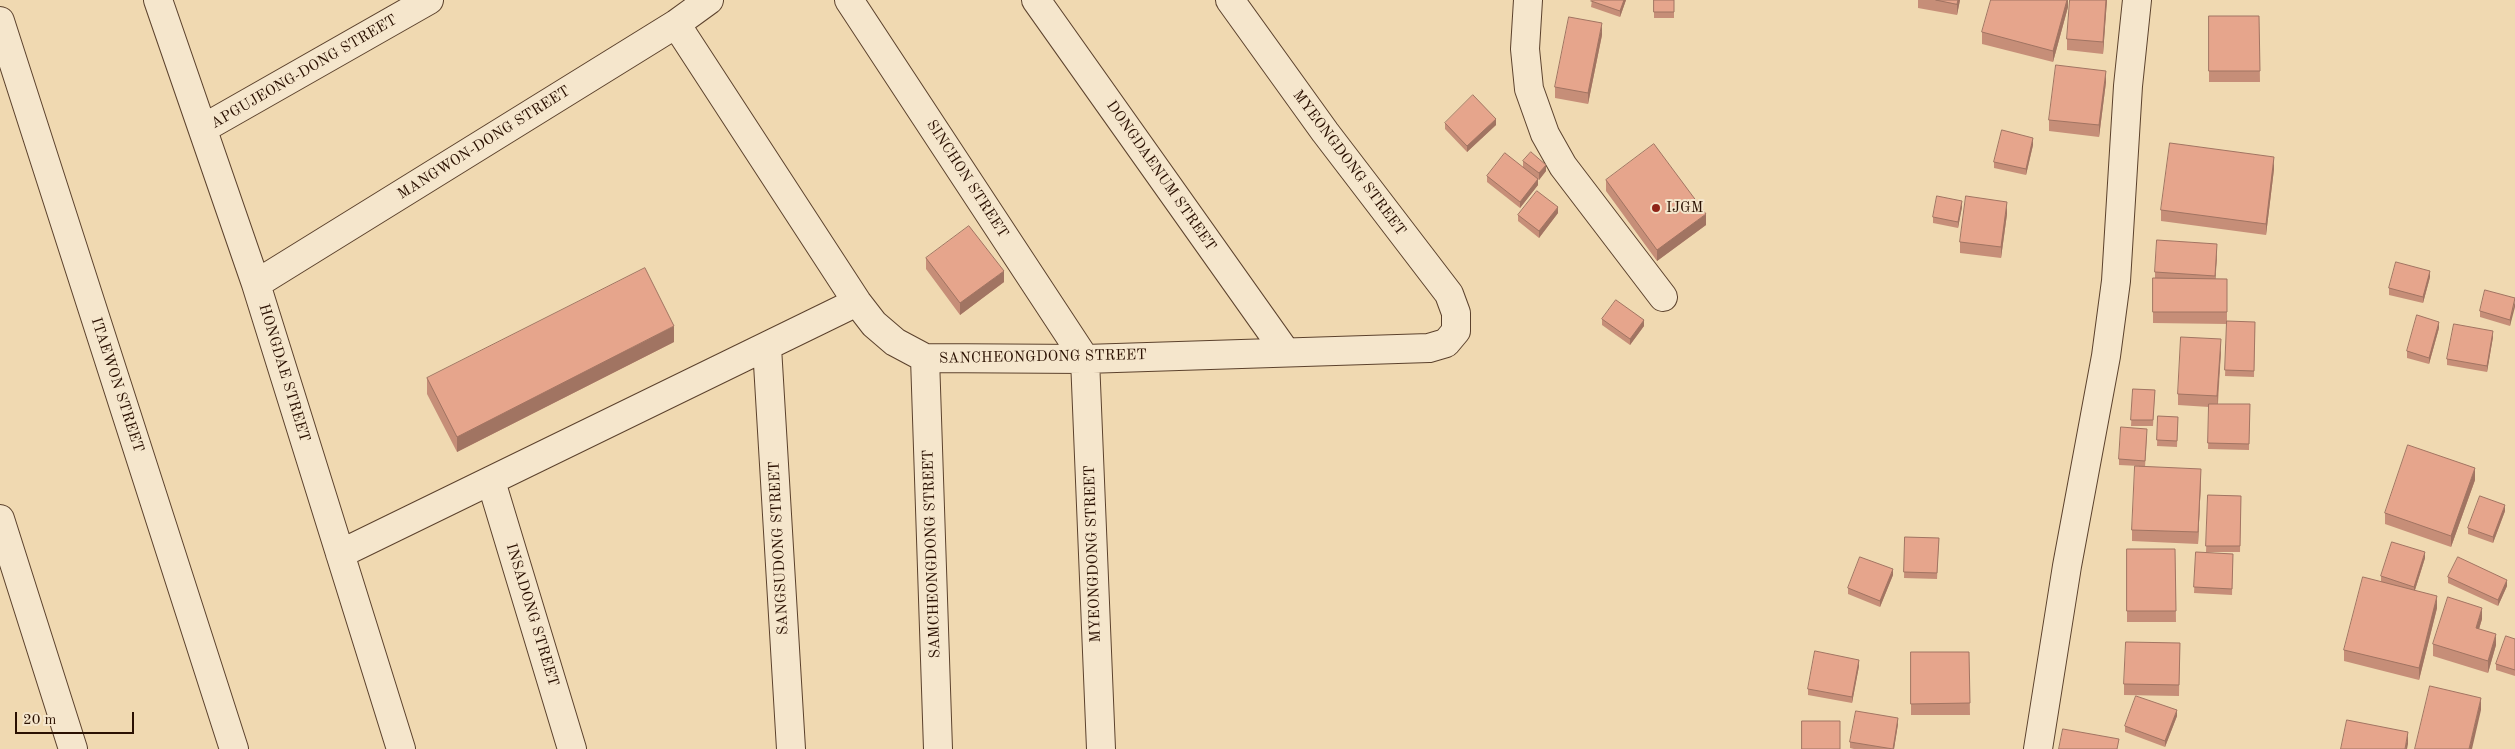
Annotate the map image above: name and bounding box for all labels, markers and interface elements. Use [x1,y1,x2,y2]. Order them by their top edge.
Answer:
street label: APGUJEONG-DONG STREET [208,11,400,133]
street label: MANGWON-DONG STREET [394,82,574,204]
street label: MYEONGDONG STREET [1288,87,1410,239]
street label: DONGDAENUM STREET [1102,97,1220,255]
street label: SINCHON STREET [922,117,1012,241]
place label: IJGM [1666,199,1703,217]
marker: IJGM [1650,202,1662,214]
street label: HONGDAE STREET [254,302,314,444]
street label: ITAEWON STREET [87,315,147,455]
street label: SANCHEONGDONG STREET [939,346,1147,368]
street label: SAMCHEONGDONG STREET [919,449,945,659]
street label: SANGSUDONG STREET [765,460,793,636]
street label: MYEONGDONG STREET [1081,465,1105,643]
street label: INSADONG STREET [502,541,562,689]
scale bar [18,702,136,734]
text: 20 m [23,713,57,728]

